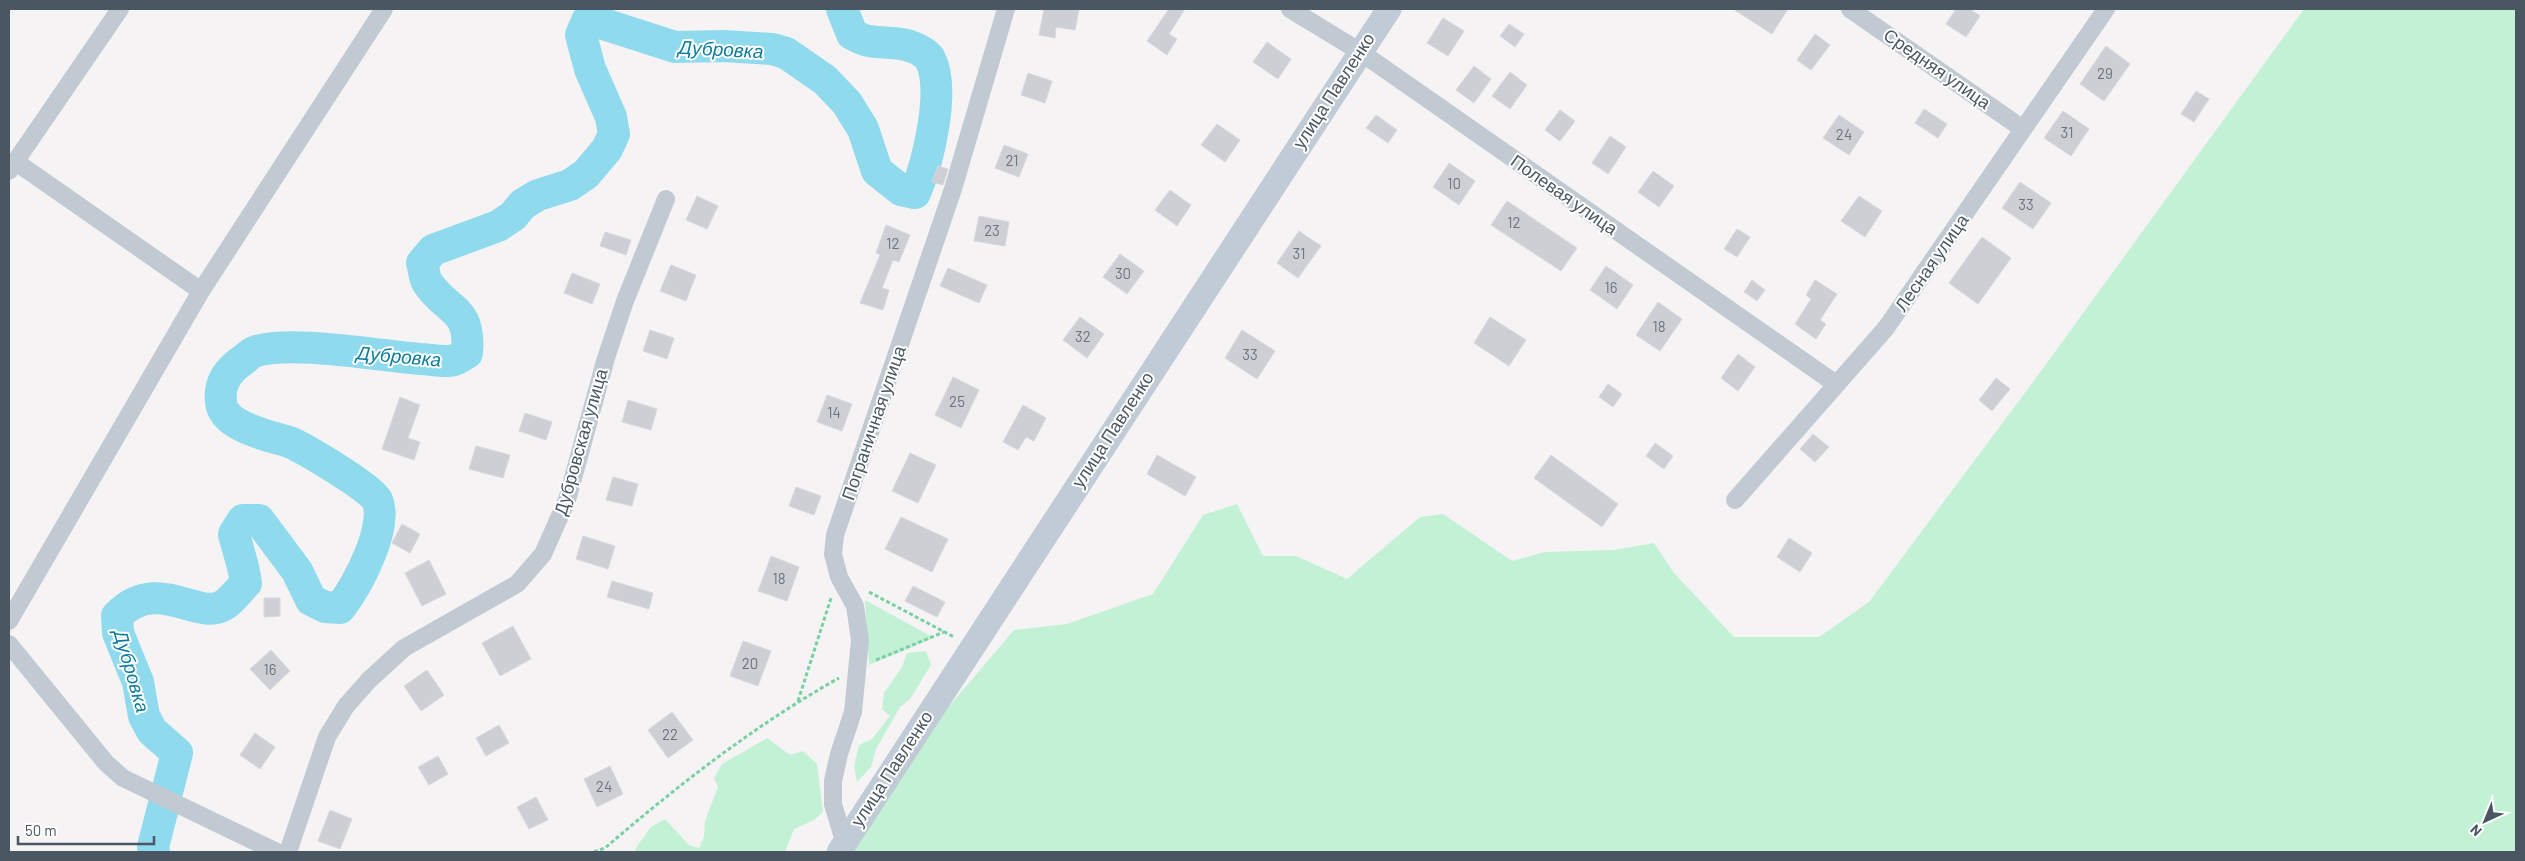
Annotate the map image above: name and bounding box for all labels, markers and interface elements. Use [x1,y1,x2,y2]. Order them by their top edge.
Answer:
street label: Средняя улица [1880,23,1996,114]
street label: улица Павленко [1288,28,1379,153]
water label: Дубровка [676,35,764,62]
house number: 29 [2097,64,2113,82]
house number: 31 [2061,123,2073,141]
house number: 24 [1836,125,1852,143]
street label: Полевая улица [1507,149,1623,240]
house number: 21 [1005,151,1019,169]
house number: 10 [1447,174,1461,192]
house number: 33 [2018,195,2034,213]
street label: Лесная улица [1890,209,1973,315]
house number: 12 [1507,213,1521,231]
house number: 23 [984,221,1000,239]
house number: 12 [886,234,900,252]
house number: 31 [1293,244,1305,262]
house number: 30 [1115,264,1131,282]
house number: 16 [1605,278,1617,296]
house number: 18 [1652,317,1666,335]
house number: 32 [1075,327,1091,345]
water label: Дубровка [354,340,442,371]
street label: Пограничная улица [836,342,910,503]
house number: 33 [1242,345,1258,363]
street label: Дубровская улица [549,365,612,518]
street label: улица Павленко [1067,367,1158,492]
house number: 25 [949,392,965,410]
house number: 14 [827,403,841,421]
house number: 18 [772,569,786,587]
water label: Дубровка [109,625,155,715]
house number: 20 [742,654,758,672]
house number: 16 [264,660,276,678]
street label: улица Павленко [846,706,937,831]
house number: 22 [662,725,678,743]
house number: 24 [596,777,612,795]
north arrow [2460,796,2510,846]
scale bar [18,814,154,846]
text: 50 m [25,821,57,839]
text: N [2466,821,2485,840]

